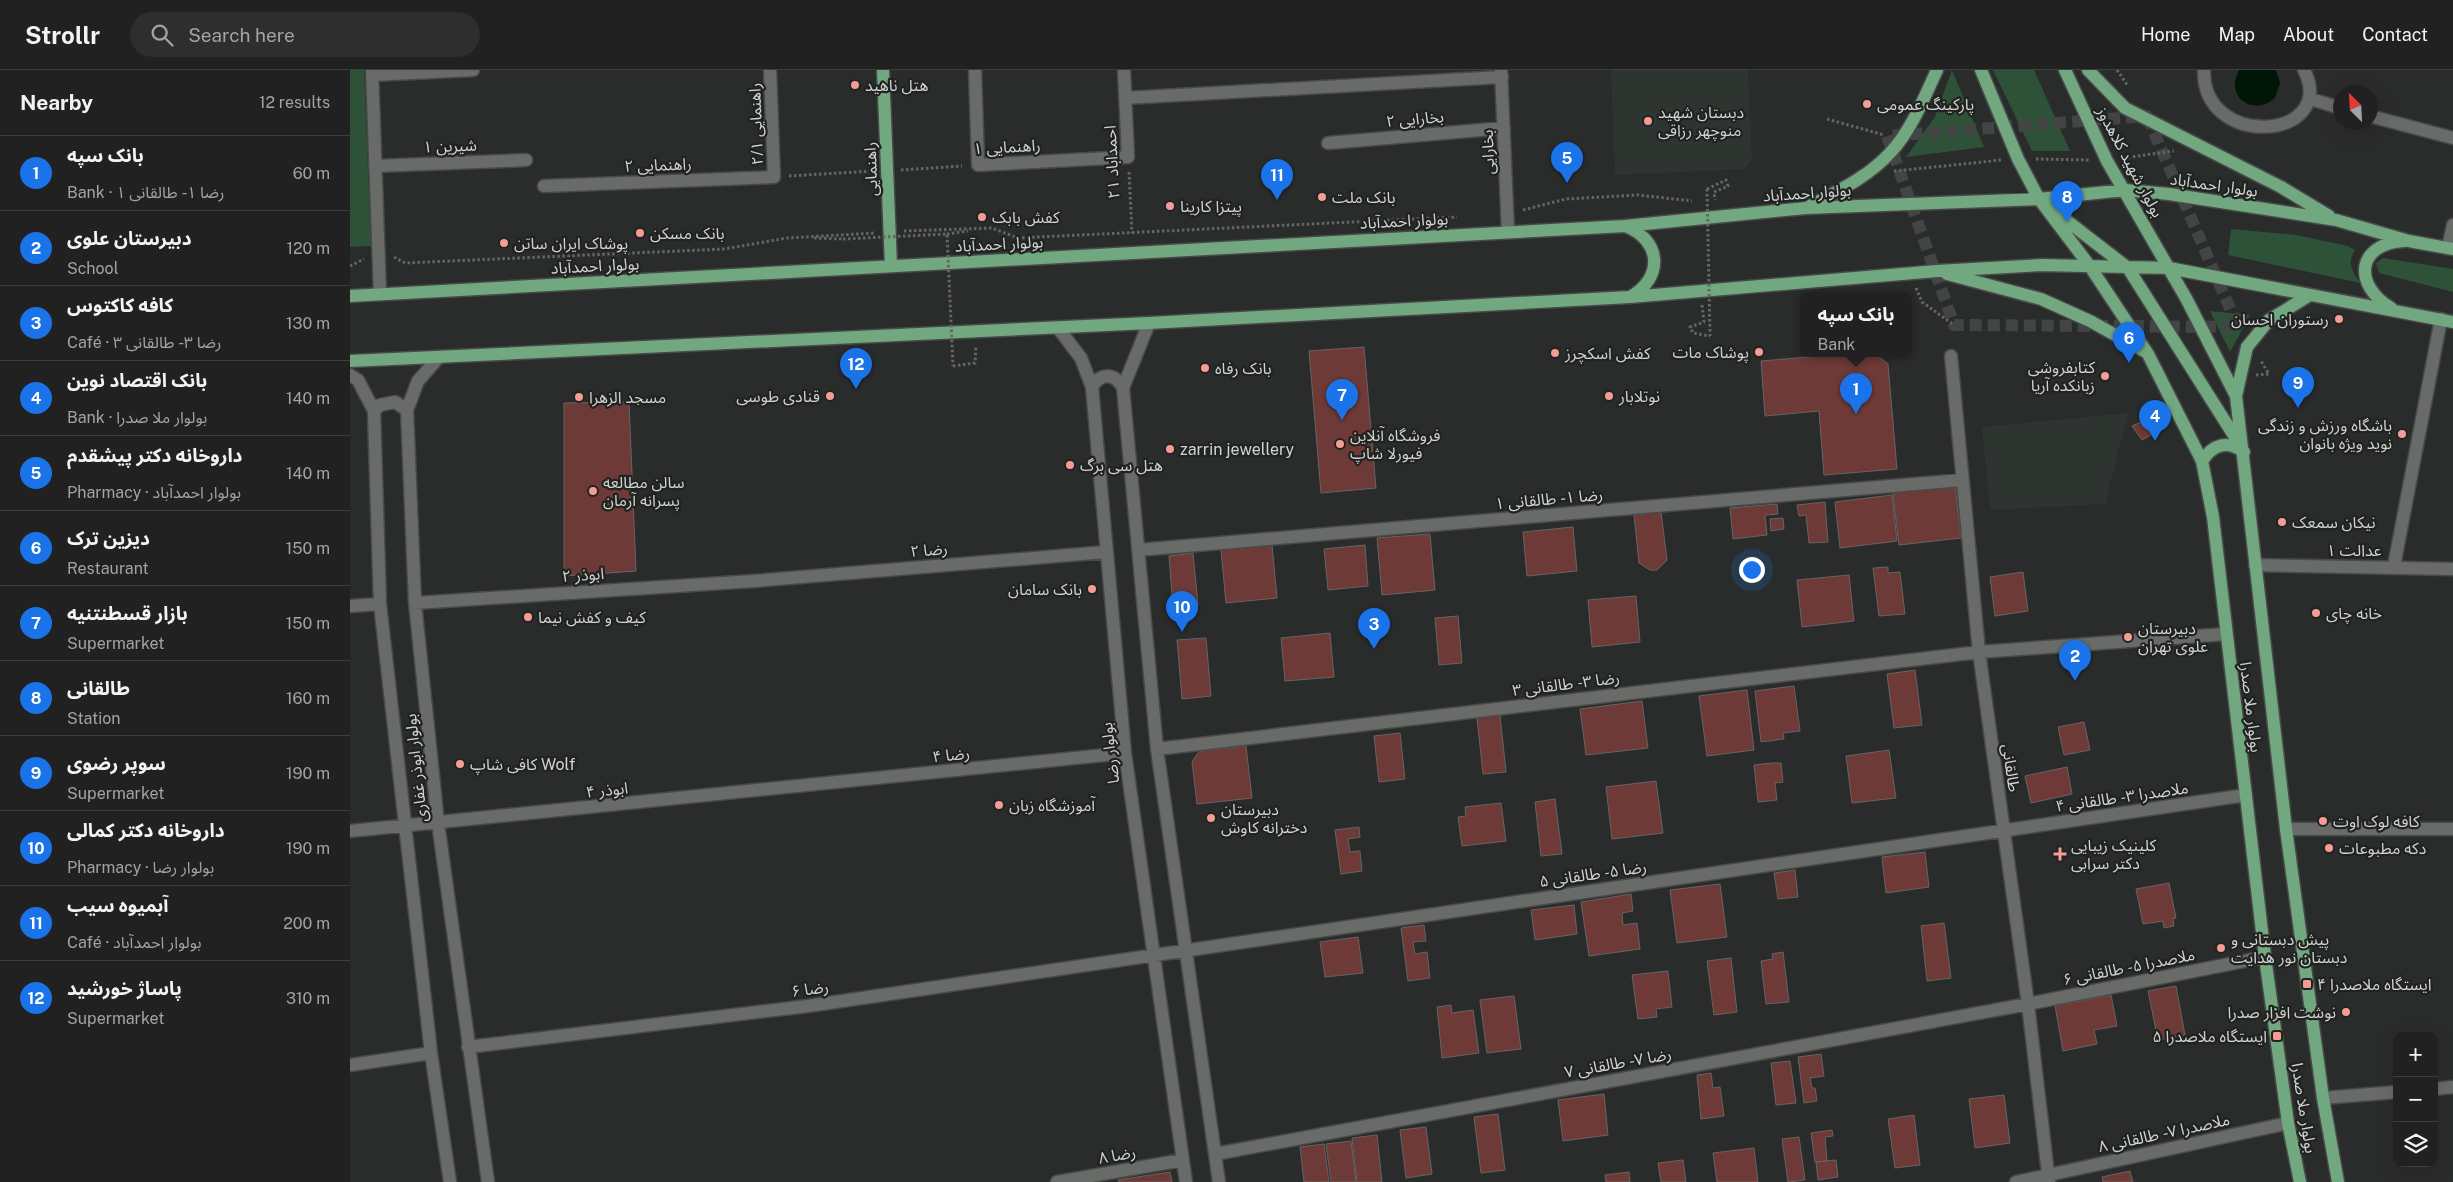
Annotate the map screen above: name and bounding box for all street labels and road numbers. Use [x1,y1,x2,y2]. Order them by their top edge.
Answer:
street label: راهنمایی ۲/۱ [745,83,767,165]
street label: بولوار شهید کلاهدوز [2092,102,2167,221]
street label: بخارایی ۲ [1385,107,1445,131]
street label: احمداباد ۲۱ [1101,125,1123,199]
street label: بخارایی [1478,129,1498,175]
street label: شیرین ۱ [423,136,477,156]
street label: راهنمایی ۱ [973,136,1041,158]
street label: راهنمایی [861,141,881,197]
street label: راهنمایی ۲ [624,154,692,176]
street label: بولوار احمدآباد [2169,169,2259,201]
street label: بولوار احمدآباد [1762,180,1852,206]
street label: بولوار احمدآباد [1359,209,1449,233]
street label: بولوار احمدآباد [954,232,1044,256]
street label: بولوار احمدآباد [550,254,640,278]
street label: رضا ۱ - طالقانی ۱ [1494,485,1604,513]
street label: رضا ۲ [909,539,949,561]
street label: عدالت ۱ [2326,541,2382,560]
street label: ابوذر ۲ [561,564,605,586]
street label: بولوار ملا صدرا [2236,661,2266,753]
street label: رضا ۳ - طالقانی ۳ [1511,668,1621,700]
street label: بولوار ابوذر غفاری [401,713,431,823]
street label: بولوار رضا [1097,721,1123,785]
street label: طالقانی [1998,743,2024,793]
street label: رضا ۴ [931,744,971,766]
street label: ابوذر ۴ [585,778,629,802]
street label: ملاصدرا ۳ - طالقانی ۴ [2054,778,2190,816]
street label: رضا ۵ - طالقانی ۵ [1538,857,1648,891]
street label: ملاصدرا ۵ - طالقانی ۶ [2061,945,2197,989]
street label: رضا ۶ [790,977,830,1001]
street label: رضا ۷ - طالقانی ۷ [1563,1044,1673,1082]
street label: بولوار ملا صدرا [2287,1061,2321,1155]
street label: ملاصدرا ۷ - طالقانی ۸ [2096,1110,2232,1156]
street label: رضا ۸ [1097,1142,1137,1168]

